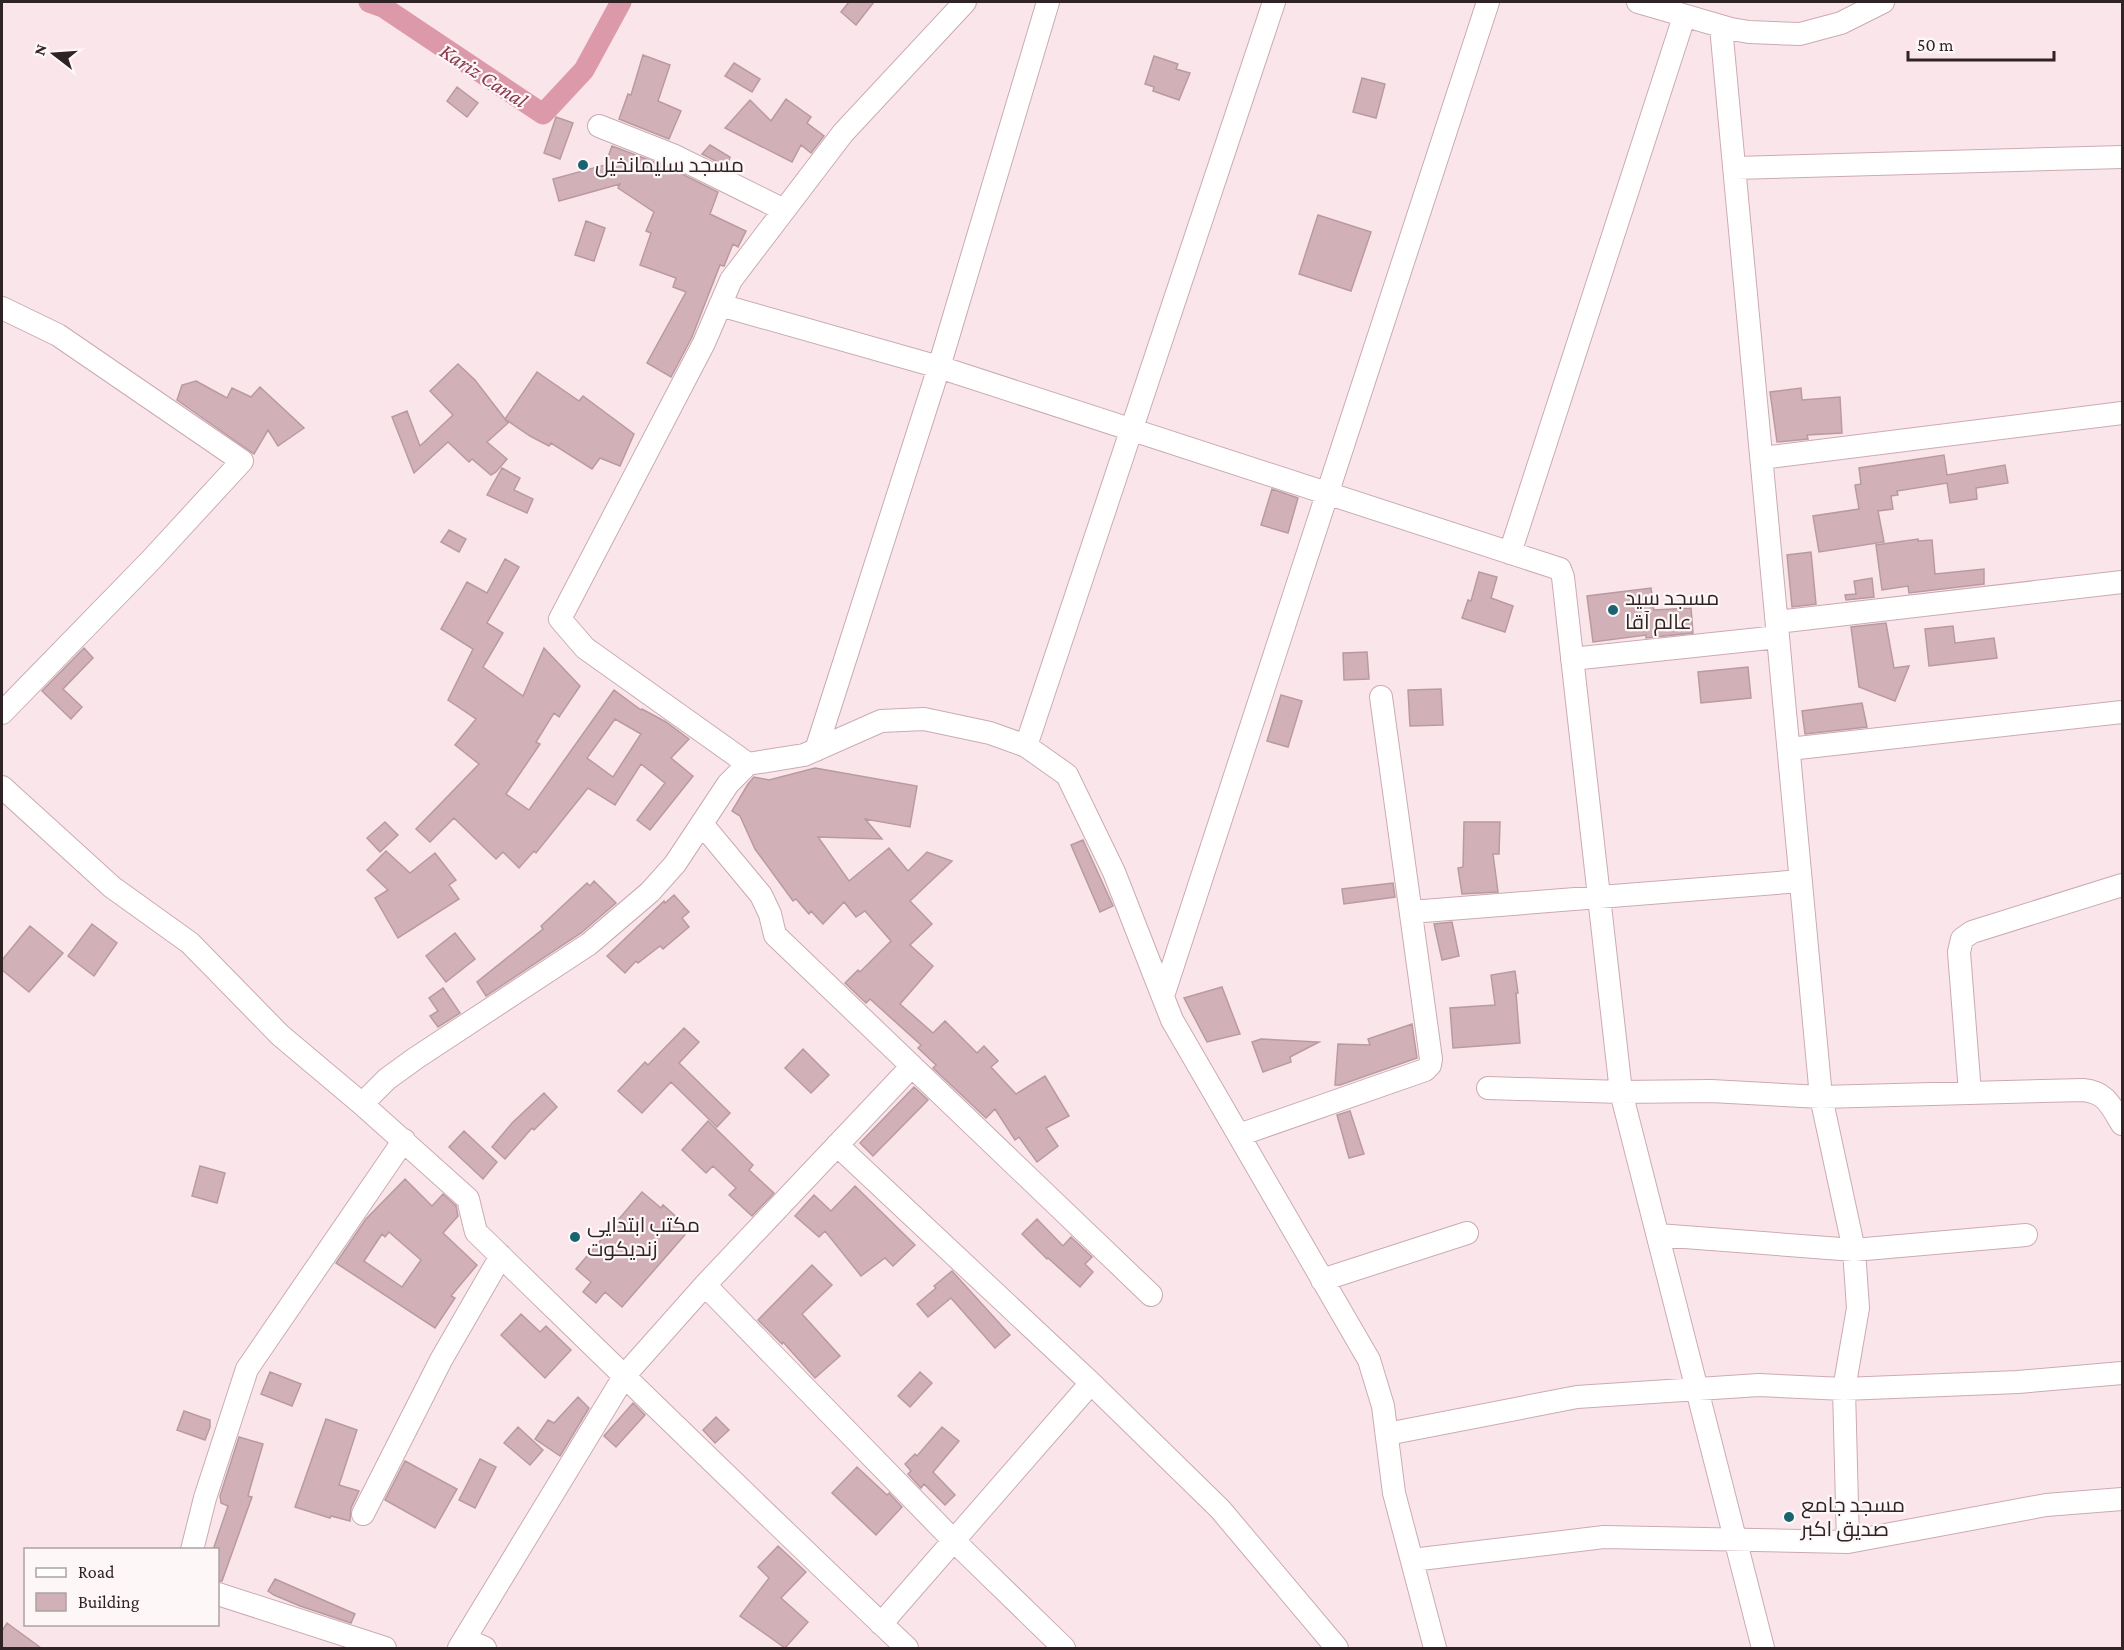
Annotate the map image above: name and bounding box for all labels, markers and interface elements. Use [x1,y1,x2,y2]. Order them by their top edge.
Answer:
north arrow [24,24,84,84]
scale bar [1908,24,2054,62]
text: 50 m [1917,35,1954,55]
water label: Kariz Canal [435,38,533,113]
text: N [30,42,50,57]
place label: مسجد سلیمانخیل [595,153,744,178]
marker: مسجد سلیمانخیل [576,158,590,172]
place label: مسجد سید عالم آقا [1625,586,1719,636]
marker: مسجد سید عالم آقا [1606,603,1620,617]
place label: مکتب ابتدایی زندیکوت [587,1213,700,1261]
marker: مکتب ابتدایی زندیکوت [568,1230,582,1244]
place label: مسجد جامع صدیق اکبر [1800,1493,1905,1542]
marker: مسجد جامع صدیق اکبر [1782,1510,1796,1524]
legend [24,1548,219,1626]
text: Road [78,1562,115,1582]
text: Building [78,1592,140,1612]

